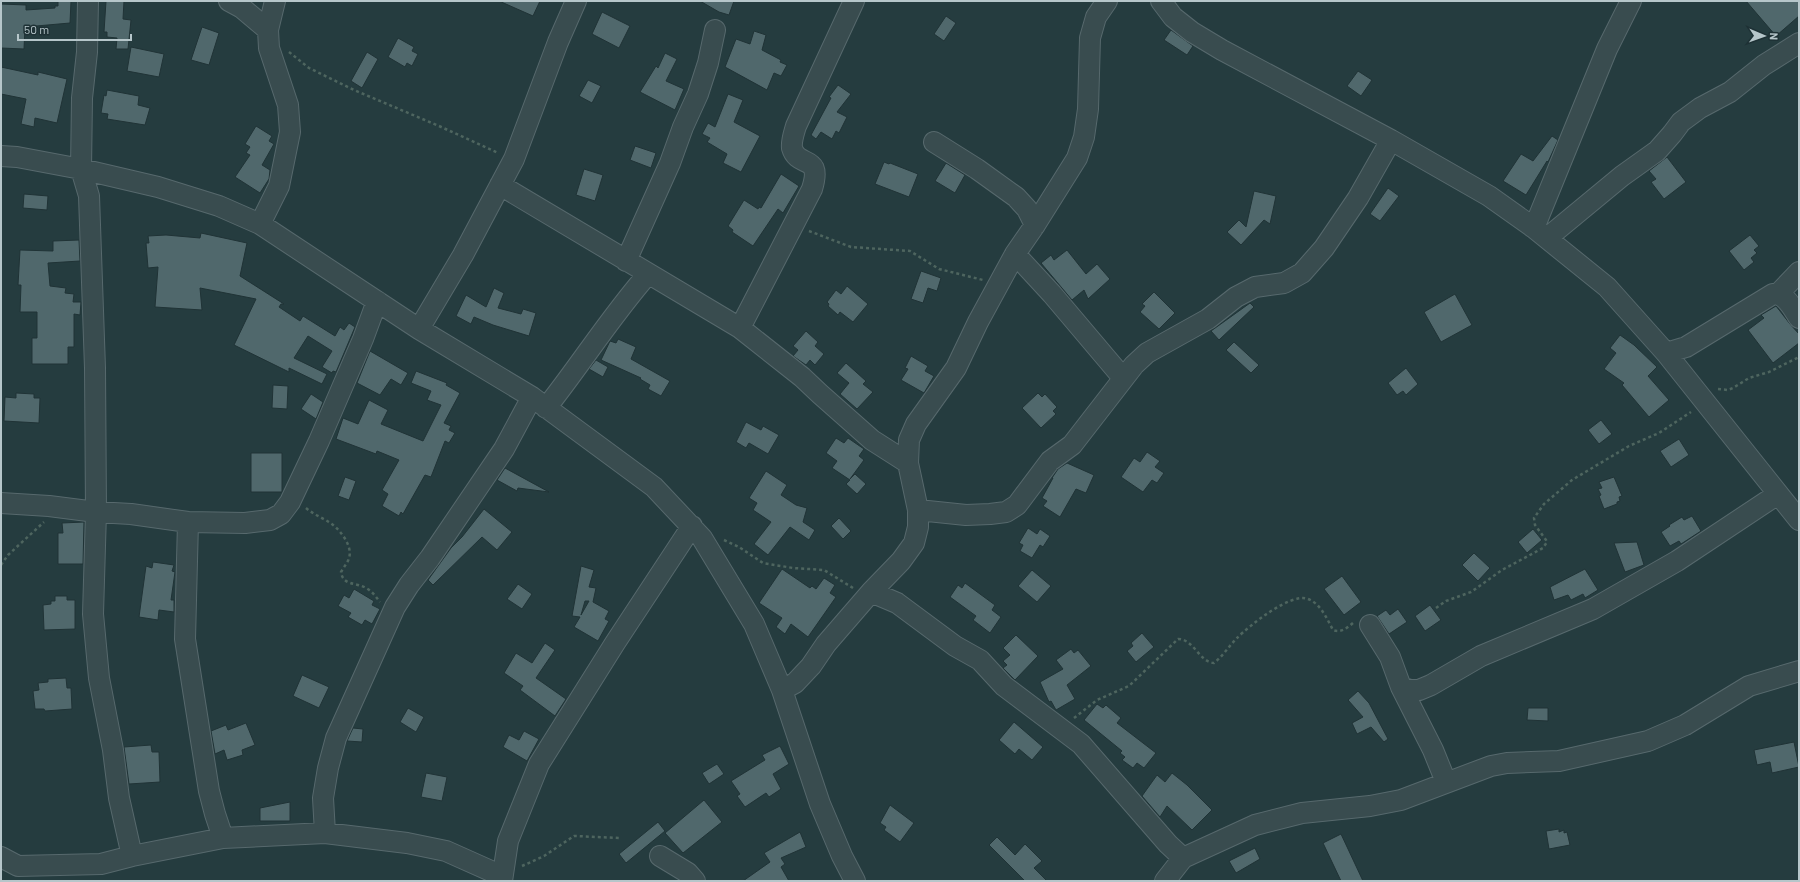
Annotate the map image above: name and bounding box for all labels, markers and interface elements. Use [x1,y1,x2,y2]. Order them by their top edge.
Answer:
scale bar [18,16,131,42]
north arrow [1744,16,1784,56]
text: 50 m [24,22,49,36]
text: N [1768,32,1781,40]

